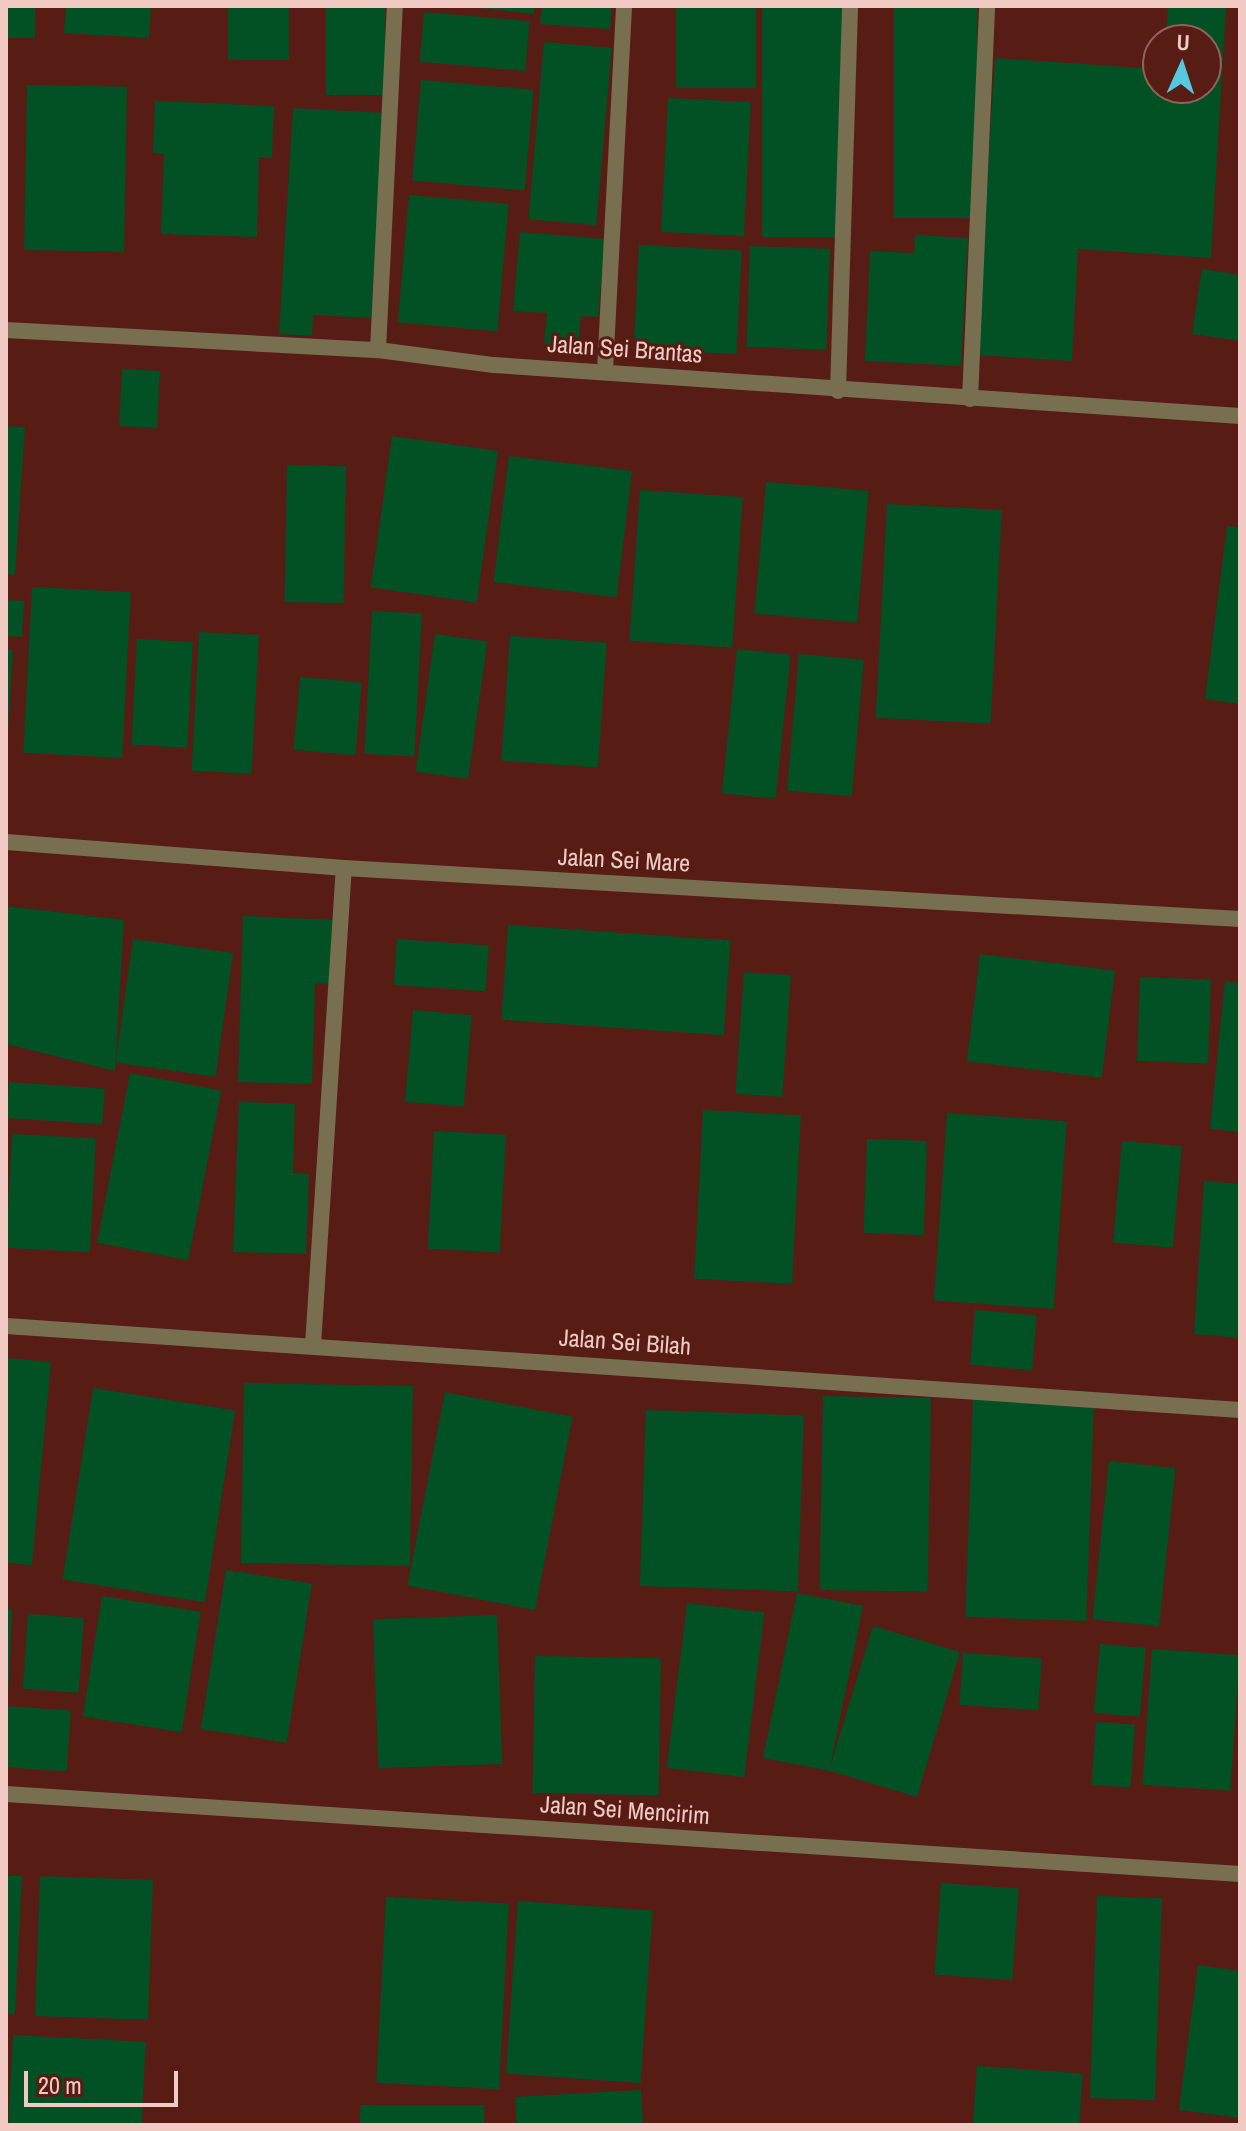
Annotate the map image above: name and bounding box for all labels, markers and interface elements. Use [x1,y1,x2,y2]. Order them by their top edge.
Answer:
north arrow [1142,24,1222,104]
text: U [1176,27,1190,57]
street label: Jalan Sei Brantas [547,329,703,369]
street label: Jalan Sei Mare [557,842,691,878]
street label: Jalan Sei Bilah [558,1323,692,1361]
street label: Jalan Sei Mencirim [539,1790,711,1830]
scale bar [28,2055,182,2105]
text: 20 m [38,2069,82,2101]

